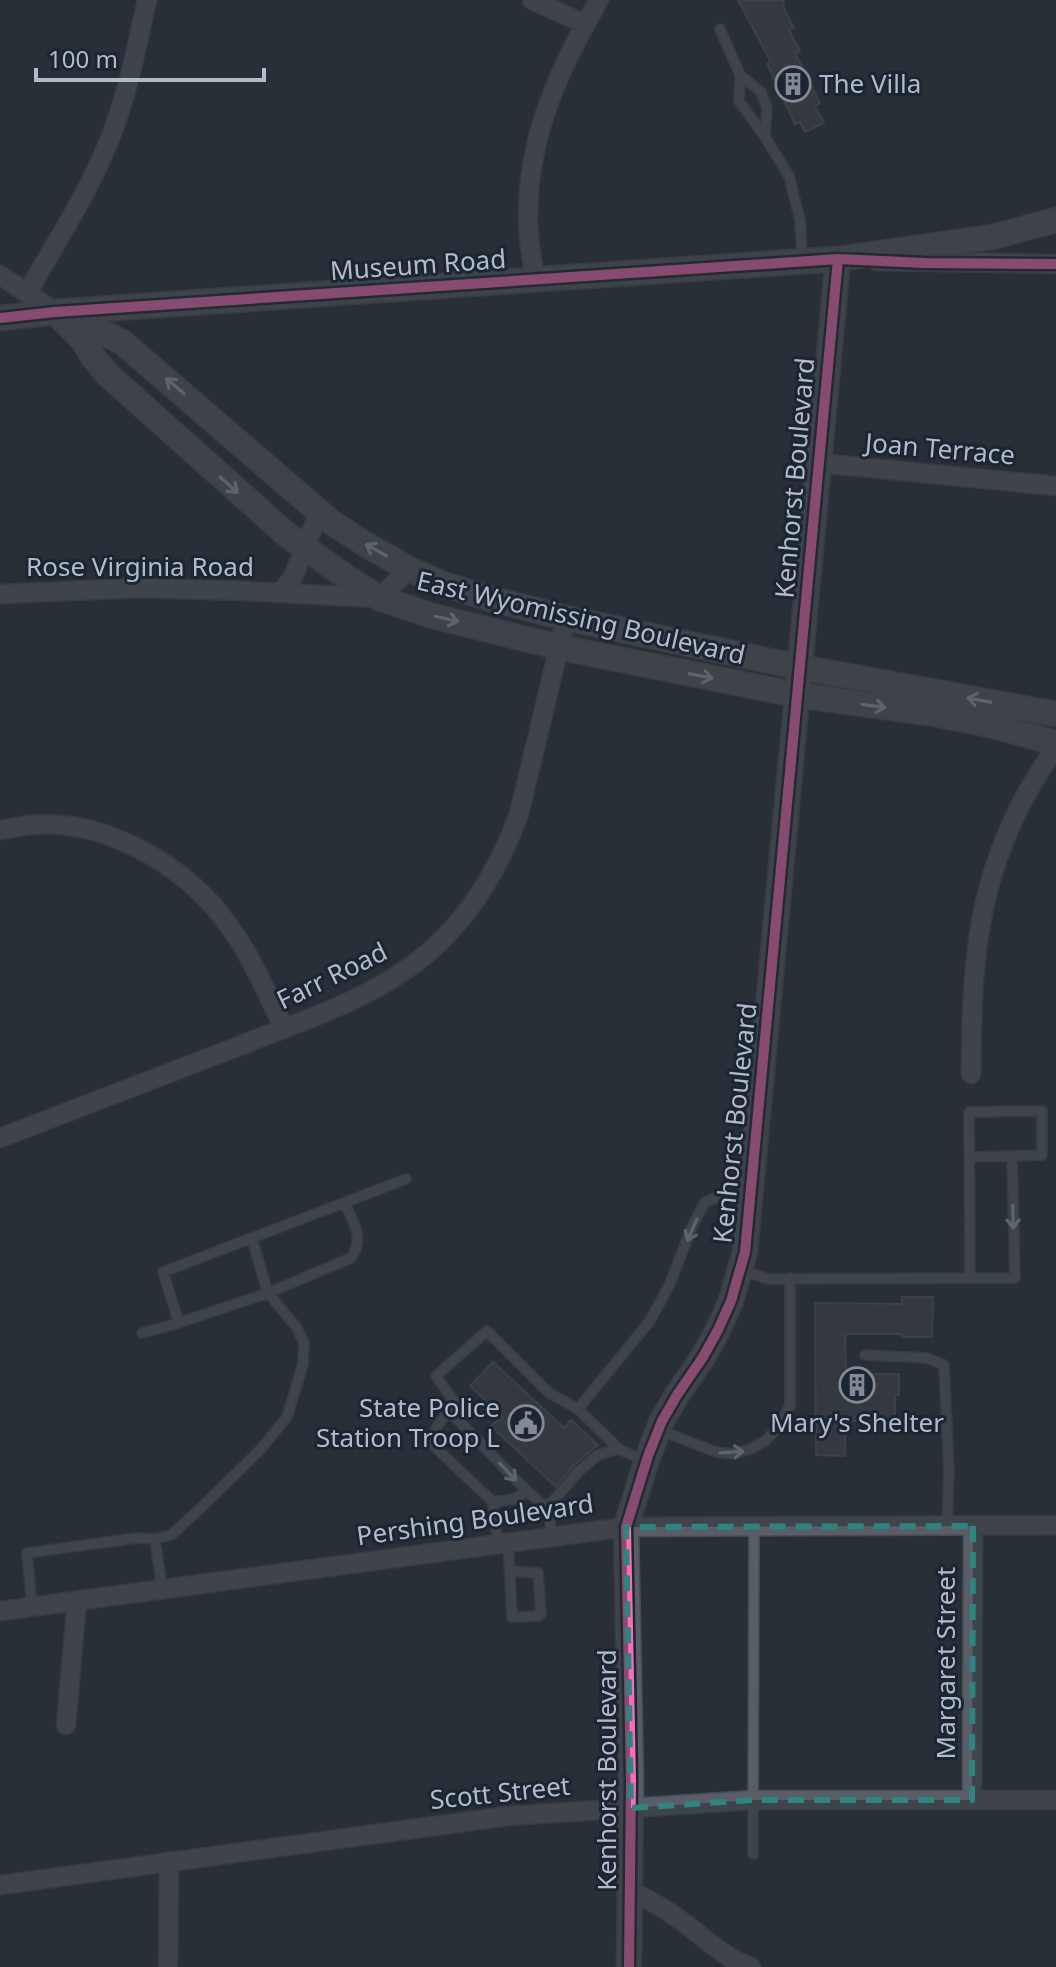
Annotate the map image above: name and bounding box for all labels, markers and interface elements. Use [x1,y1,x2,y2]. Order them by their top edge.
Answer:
scale bar [36,32,264,82]
text: 100 m [48,42,118,75]
building icon: The Villa [774,65,812,103]
place label: The Villa [819,65,921,101]
street label: Museum Road [329,240,507,288]
street label: Kenhorst Boulevard [766,356,822,600]
one-way arrow [165,377,186,395]
street label: Joan Terrace [861,423,1016,472]
one-way arrow [219,475,239,493]
one-way arrow [365,542,388,558]
street label: Rose Virginia Road [26,548,254,584]
street label: East Wyomissing Boulevard [414,562,749,672]
one-way arrow [434,613,460,628]
one-way arrow [688,669,713,684]
one-way arrow [967,691,993,706]
one-way arrow [861,699,886,714]
street label: Farr Road [270,933,393,1017]
street label: Kenhorst Boulevard [703,1001,765,1245]
one-way arrow [1006,1203,1021,1230]
one-way arrow [683,1217,698,1242]
building icon: Mary's Shelter [838,1366,876,1404]
place label: State Police Station Troop L [316,1389,500,1455]
public building icon: State Police Station Troop L [507,1404,545,1442]
place label: Mary's Shelter [770,1404,944,1440]
one-way arrow [719,1444,745,1459]
one-way arrow [498,1461,517,1481]
street label: Pershing Boulevard [354,1485,596,1553]
street label: Margaret Street [927,1567,963,1759]
street label: Kenhorst Boulevard [588,1649,624,1891]
street label: Scott Street [428,1767,572,1817]

